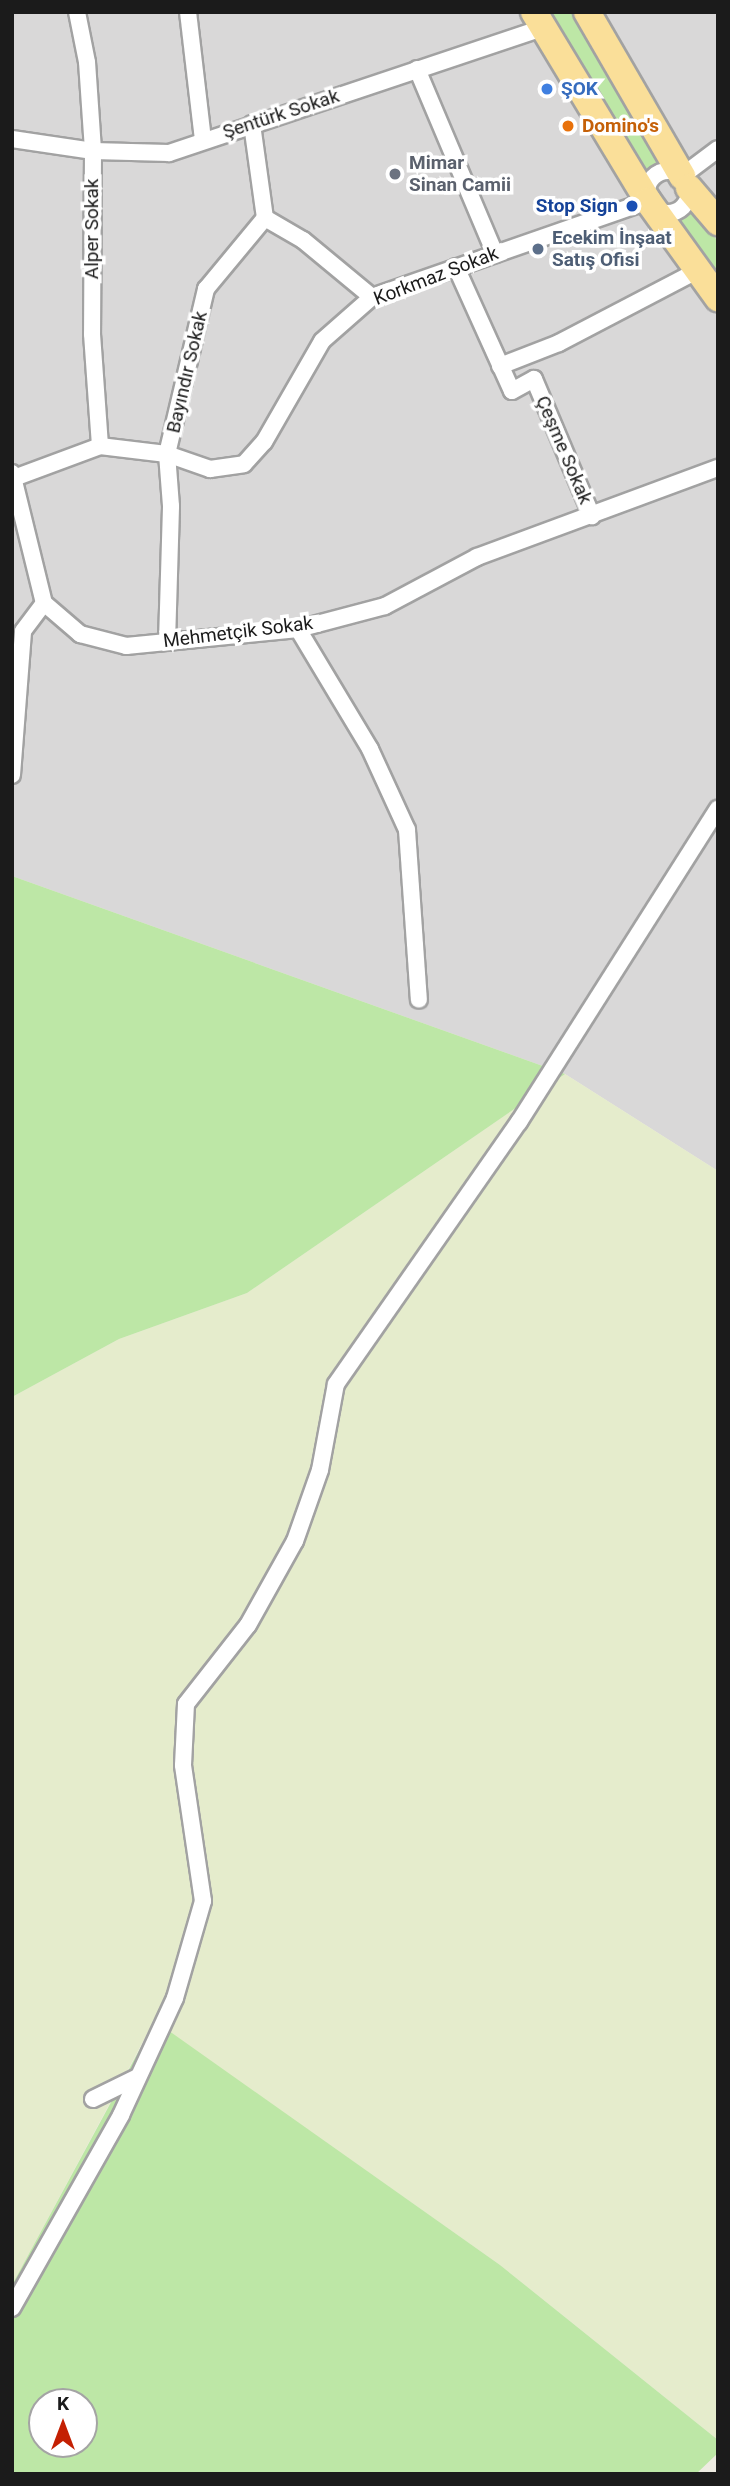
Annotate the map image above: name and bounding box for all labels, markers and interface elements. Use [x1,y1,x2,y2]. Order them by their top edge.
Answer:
place label: ŞOK [561,78,598,100]
marker: ŞOK [539,81,555,97]
street label: Şentürk Sokak [220,84,342,144]
place label: Domino's [582,115,659,137]
marker: Domino's [560,118,576,134]
place label: Mimar Sinan Camii [409,152,511,196]
marker: Mimar Sinan Camii [387,166,403,182]
street label: Alper Sokak [81,179,103,279]
place label: Stop Sign [536,195,618,217]
marker: Stop Sign [624,198,640,214]
place label: Ecekim İnşaat Satış Ofisi [552,227,672,271]
marker: Ecekim İnşaat Satış Ofisi [530,241,546,257]
street label: Korkmaz Sokak [371,242,501,310]
street label: Bayındır Sokak [162,309,212,435]
street label: Çeşme Sokak [531,392,597,508]
street label: Mehmetçik Sokak [162,612,314,652]
north arrow [28,2388,98,2458]
text: K [57,2392,69,2415]

